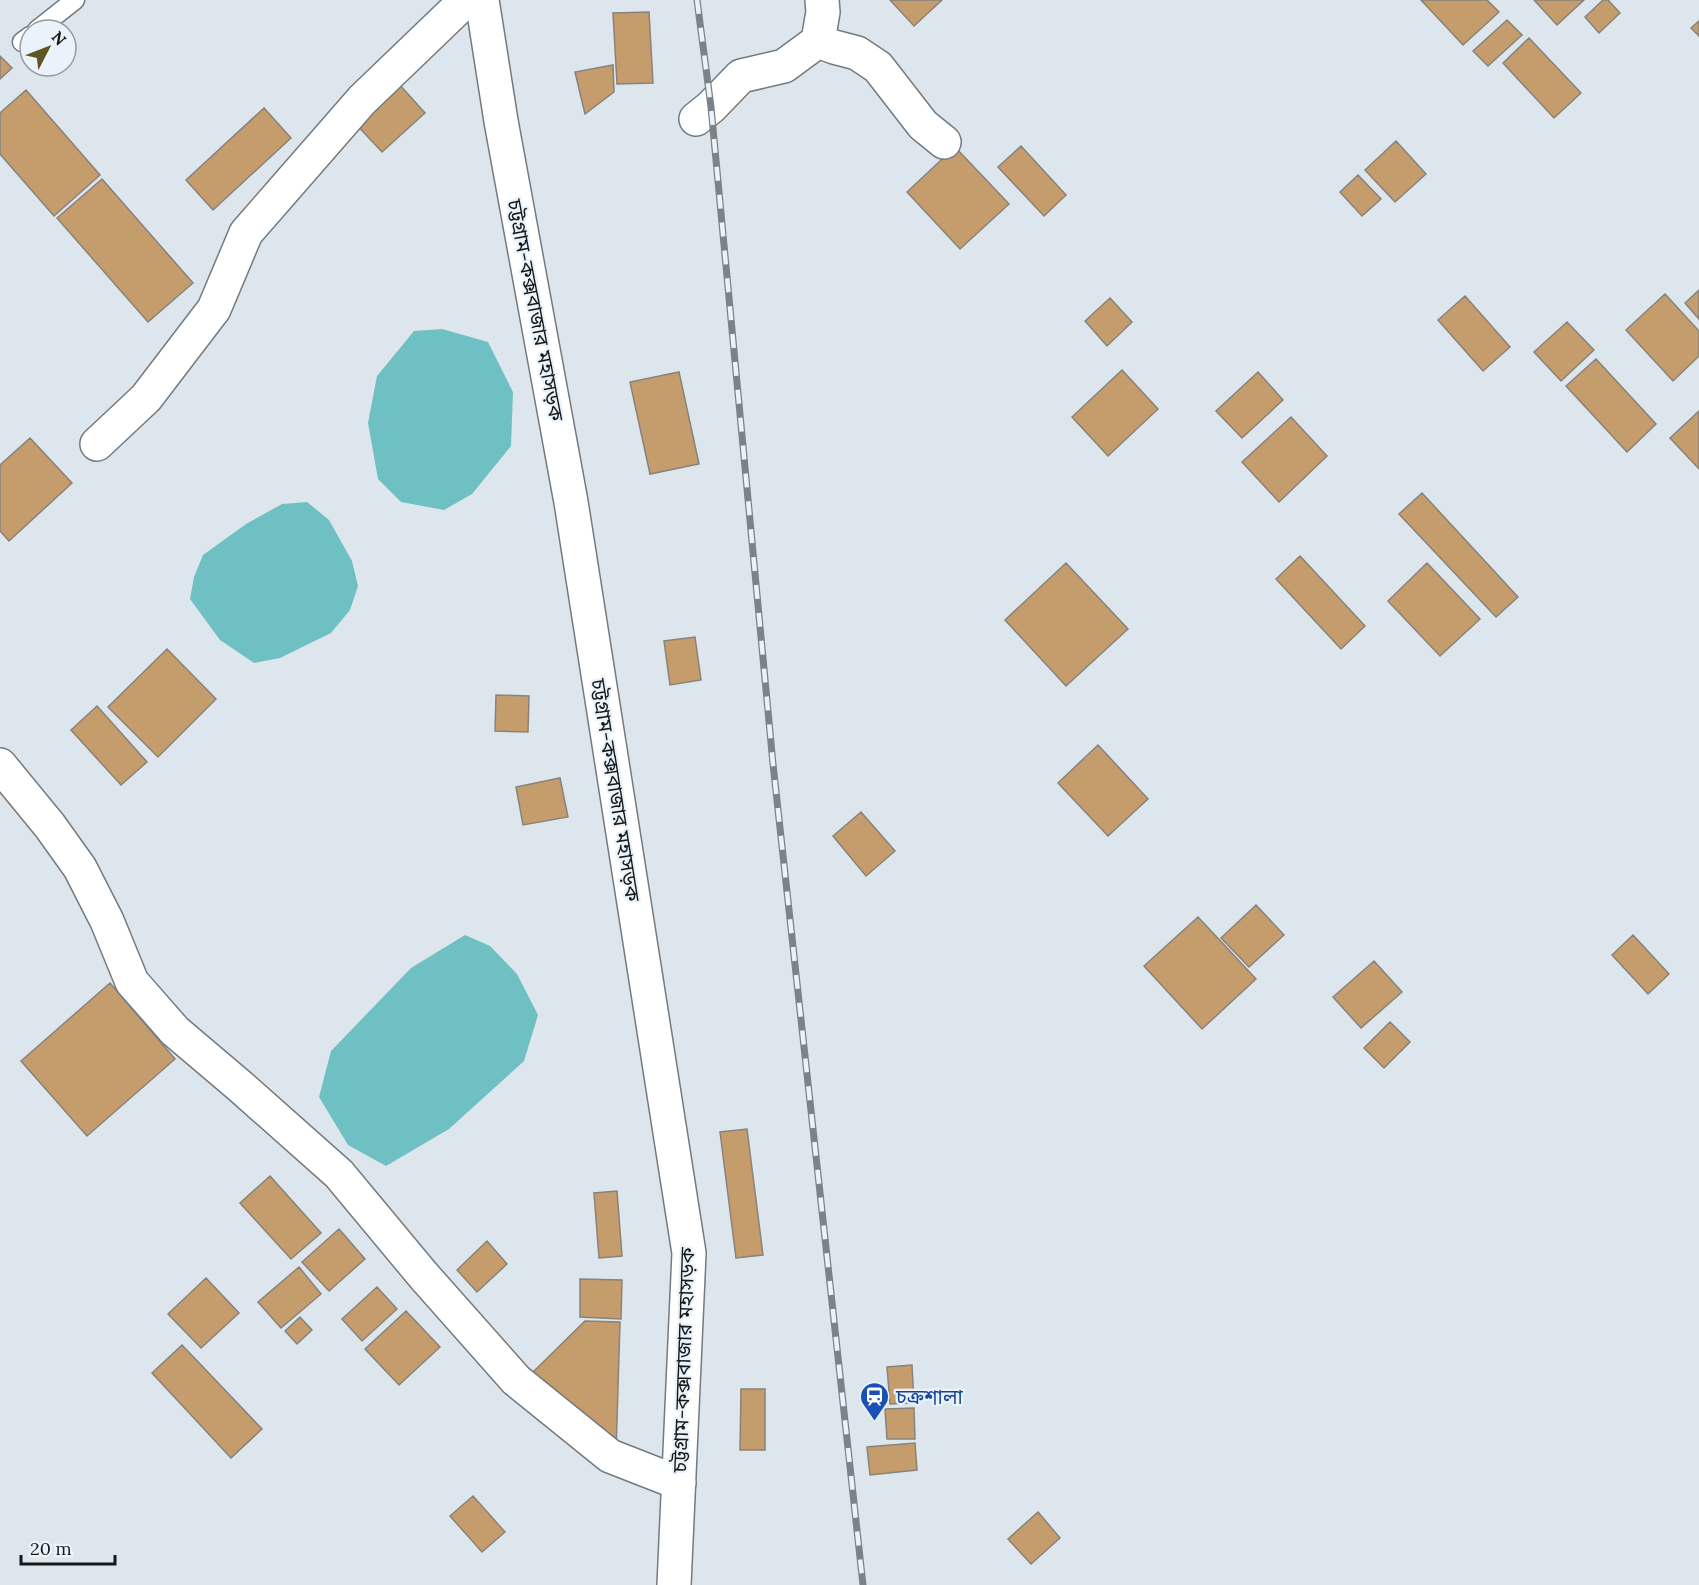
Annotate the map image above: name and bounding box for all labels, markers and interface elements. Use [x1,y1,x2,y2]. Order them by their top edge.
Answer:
north arrow [18,18,78,78]
text: N [48,27,71,49]
street label: চট্টগ্রাম-কক্সবাজার মহাসড়ক [502,196,570,424]
street label: চট্টগ্রাম-কক্সবাজার মহাসড়ক [586,676,646,904]
street label: চট্টগ্রাম-কক্সবাজার মহাসড়ক [667,1246,699,1474]
station icon: চক্রশালা [859,1380,891,1422]
place label: চক্রশালা [895,1384,964,1409]
scale bar [21,1528,116,1566]
text: 20 m [30,1537,72,1560]

